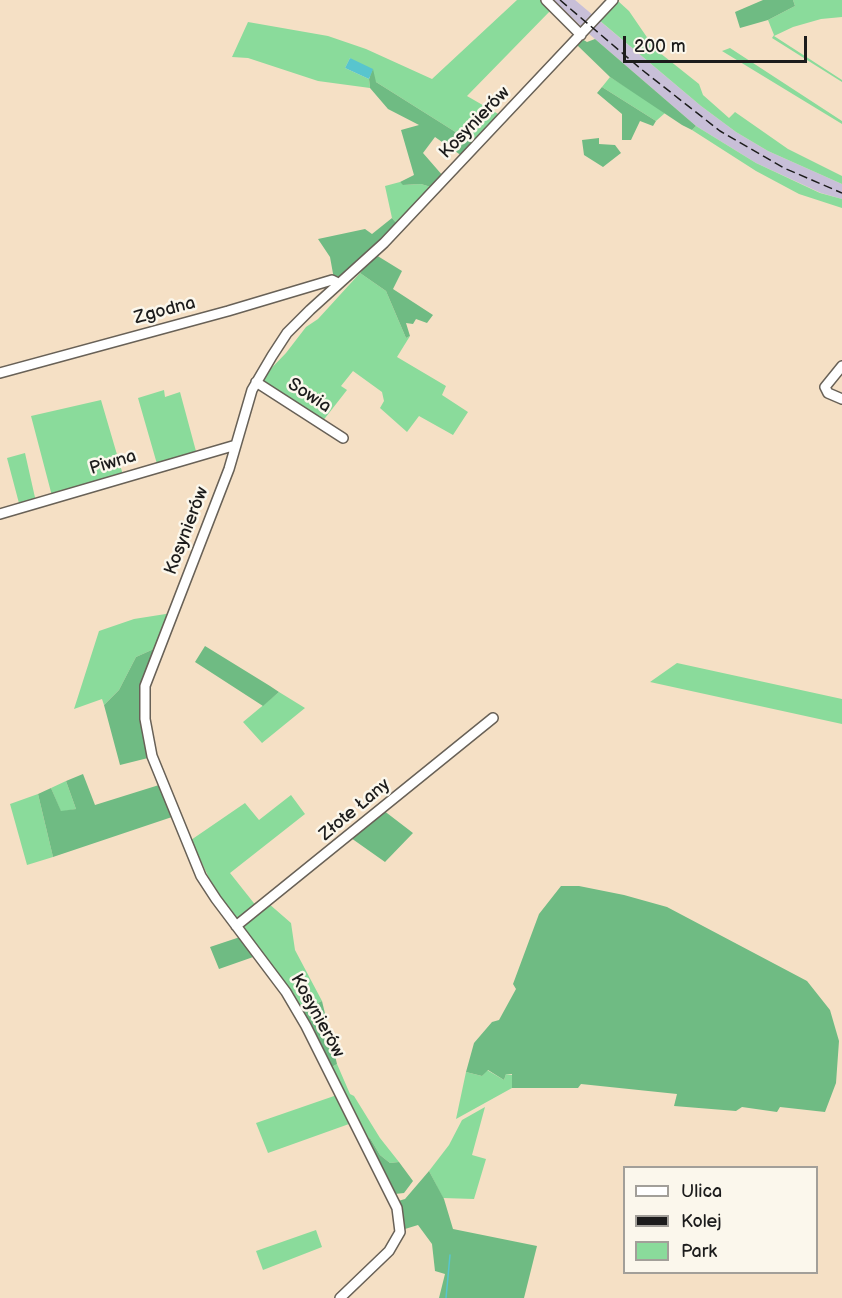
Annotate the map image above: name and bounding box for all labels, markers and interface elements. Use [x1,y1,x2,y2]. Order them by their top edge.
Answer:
scale bar [626,24,810,62]
text: 200 m [634,36,686,57]
street label: Kosynierów [435,82,515,164]
street label: Zgodna [132,293,198,329]
street label: Sowia [283,374,335,418]
street label: Piwna [87,446,139,480]
street label: Kosynierów [160,484,214,578]
street label: Złote Łany [315,774,395,846]
street label: Kosynierów [285,970,349,1062]
legend [623,1166,818,1274]
text: Ulica [681,1181,722,1202]
text: Kolej [681,1211,721,1232]
text: Park [681,1241,717,1262]

